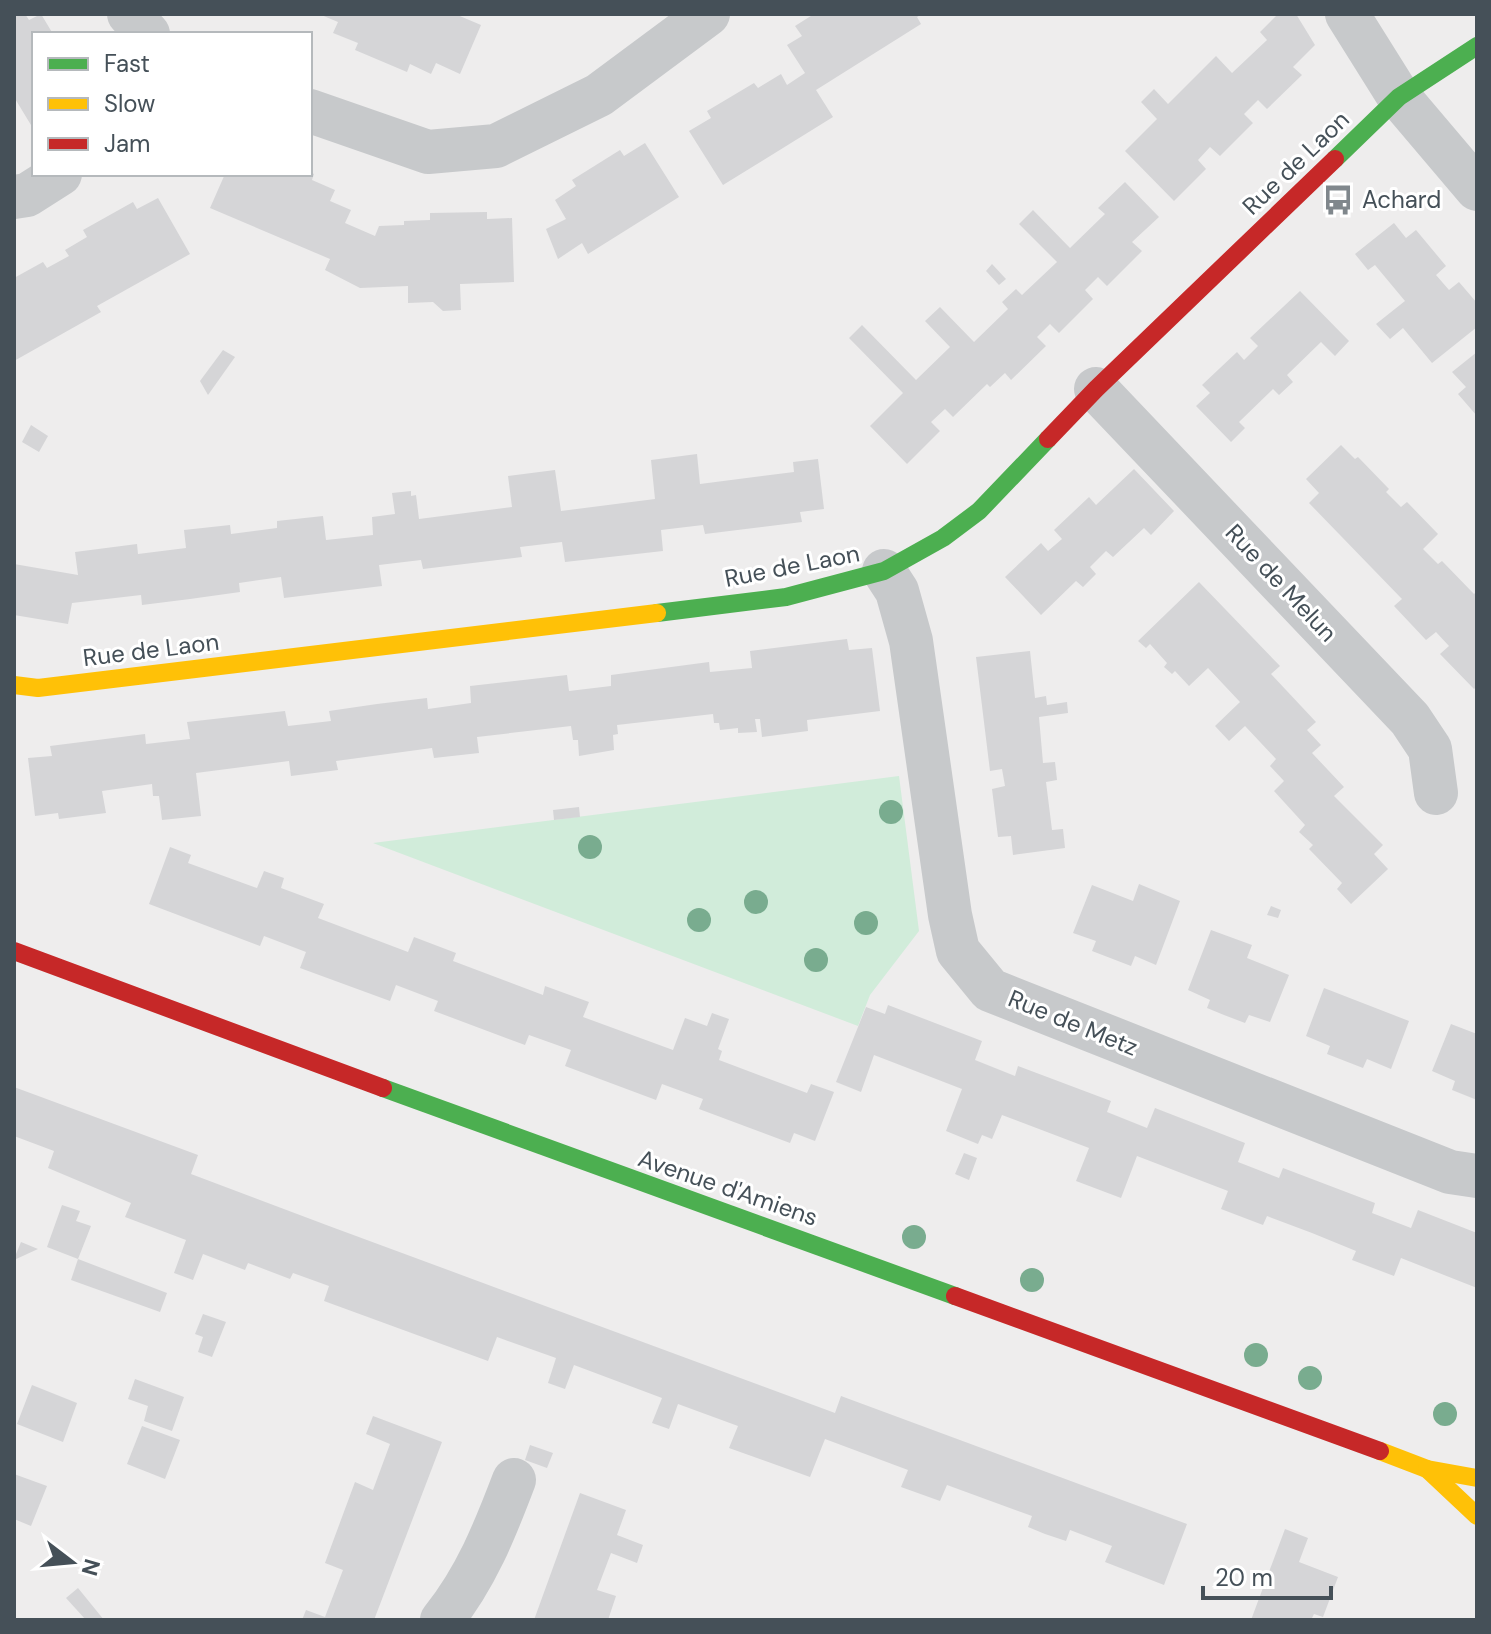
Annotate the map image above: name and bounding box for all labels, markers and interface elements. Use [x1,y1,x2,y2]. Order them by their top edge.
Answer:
legend [32,32,312,176]
text: Fast [104,48,150,79]
text: Slow [104,88,155,119]
street label: Rue de Laon [1236,104,1356,221]
text: Jam [104,128,150,159]
bus stop icon: Achard [1321,183,1355,217]
place label: Achard [1362,184,1441,215]
street label: Rue de Melun [1219,517,1344,648]
street label: Rue de Laon [722,537,862,594]
street label: Rue de Laon [81,626,221,673]
street label: Rue de Metz [1004,983,1142,1063]
street label: Avenue d'Amiens [634,1142,822,1233]
north arrow [32,1522,112,1602]
scale bar [1203,1550,1331,1600]
text: N [75,1556,107,1579]
text: 20 m [1215,1562,1273,1593]

